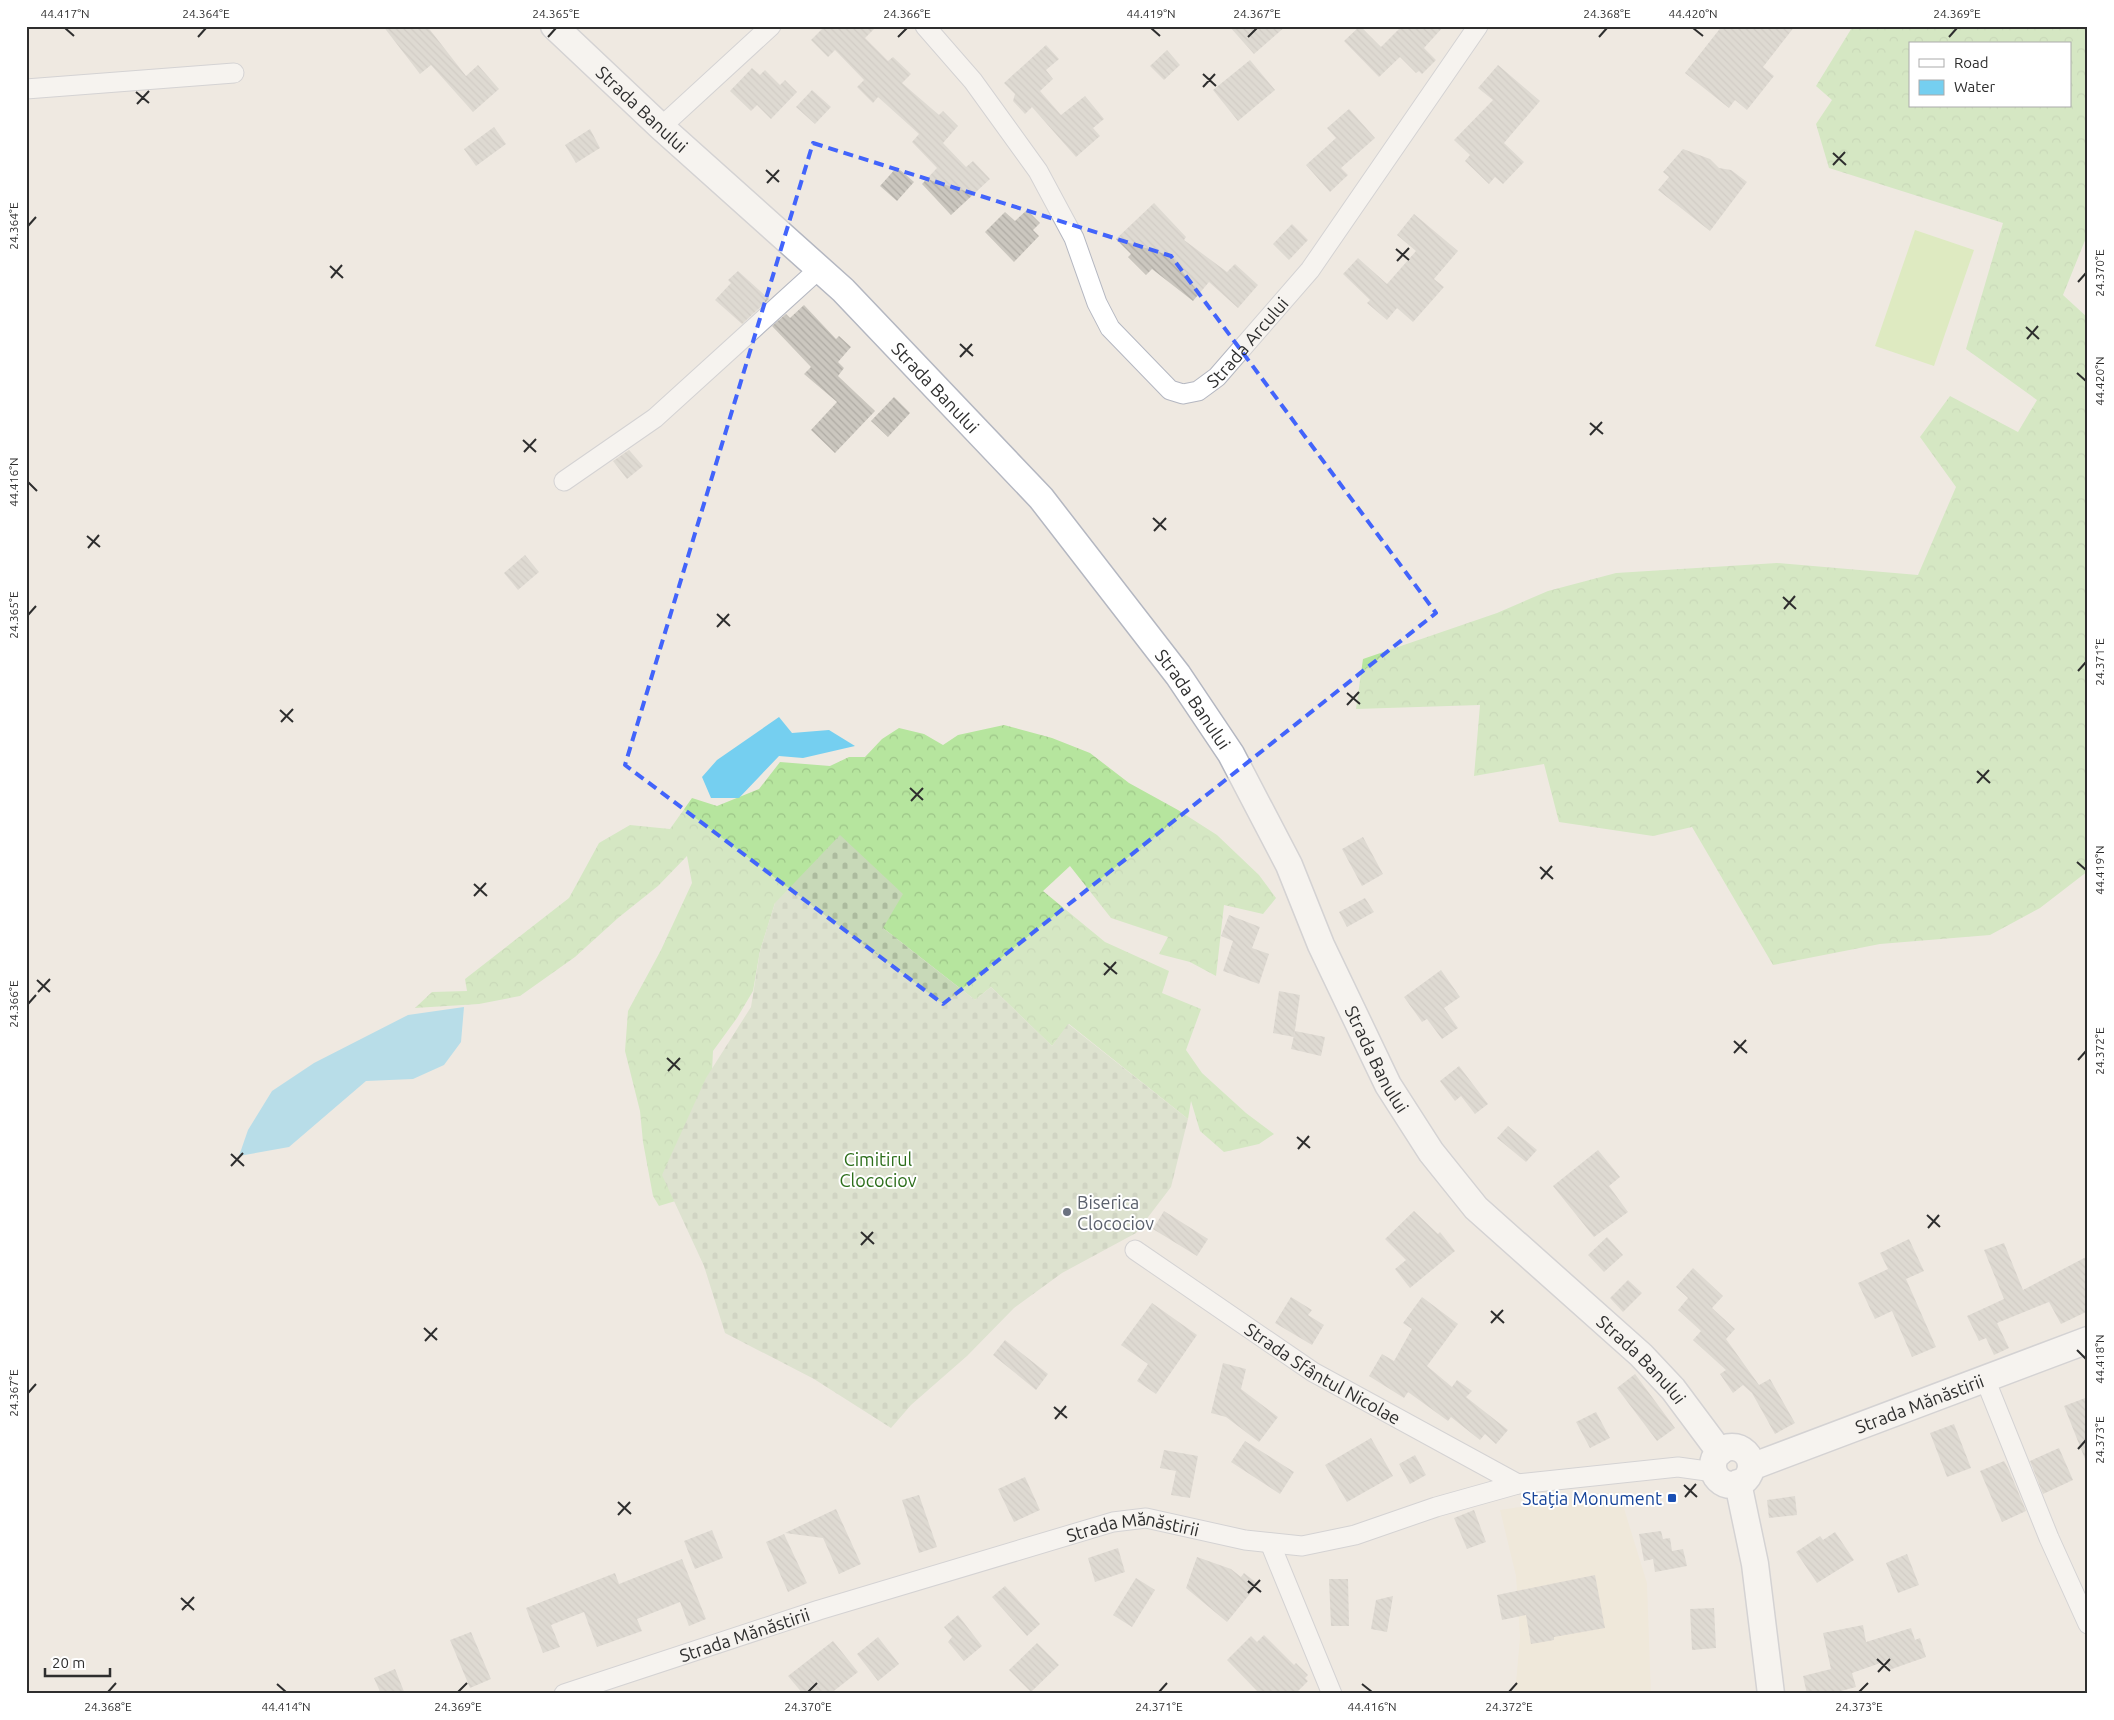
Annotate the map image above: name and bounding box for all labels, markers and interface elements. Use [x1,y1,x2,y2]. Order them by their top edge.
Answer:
text: 44.417°N [40,7,90,20]
text: 24.364°E [182,7,230,20]
text: 24.365°E [532,7,580,20]
text: 24.366°E [883,7,931,20]
text: 44.419°N [1126,7,1176,20]
text: 24.367°E [1233,7,1281,20]
text: 24.368°E [1583,7,1631,20]
text: 44.420°N [1668,7,1718,20]
text: 24.369°E [1933,7,1981,20]
legend [1909,42,2072,108]
text: Road [1954,54,1989,71]
street label: Strada Banului [593,62,692,156]
text: Water [1954,78,1995,95]
text: 24.364°E [7,202,20,250]
text: 24.370°E [2093,249,2106,297]
street label: Strada Arcului [1203,293,1292,391]
street label: Strada Banului [888,338,983,437]
text: 44.420°N [2093,356,2106,406]
text: 44.416°N [7,457,20,507]
text: 24.365°E [7,591,20,639]
text: 24.371°E [2093,638,2106,686]
street label: Strada Banului [1152,645,1235,753]
text: 44.419°N [2093,845,2106,895]
text: 24.366°E [7,980,20,1028]
street label: Strada Banului [1342,1002,1413,1116]
text: 24.372°E [2093,1027,2106,1075]
park label: Cimitirul Clocociov [839,1149,917,1190]
place label: Biserica Clocociov [1077,1192,1154,1233]
marker: Biserica Clocociov [1061,1206,1073,1218]
street label: Strada Banului [1593,1311,1690,1407]
street label: Strada Sfântul Nicolae [1241,1318,1404,1428]
text: 44.418°N [2093,1334,2106,1384]
text: 24.367°E [7,1369,20,1417]
street label: Strada Mănăstirii [1852,1370,1987,1437]
text: 24.373°E [2093,1416,2106,1464]
place label: Stația Monument [1522,1488,1662,1508]
marker: Stația Monument [1666,1492,1678,1504]
street label: Strada Mănăstirii [1064,1508,1201,1545]
street label: Strada Mănăstirii [677,1604,812,1665]
scale bar [45,1645,110,1677]
text: 20 m [52,1654,85,1671]
text: 24.368°E [84,1700,132,1713]
text: 44.414°N [261,1700,311,1713]
text: 24.369°E [434,1700,482,1713]
text: 24.370°E [784,1700,832,1713]
text: 24.371°E [1135,1700,1183,1713]
text: 44.416°N [1347,1700,1397,1713]
text: 24.372°E [1485,1700,1533,1713]
text: 24.373°E [1835,1700,1883,1713]

